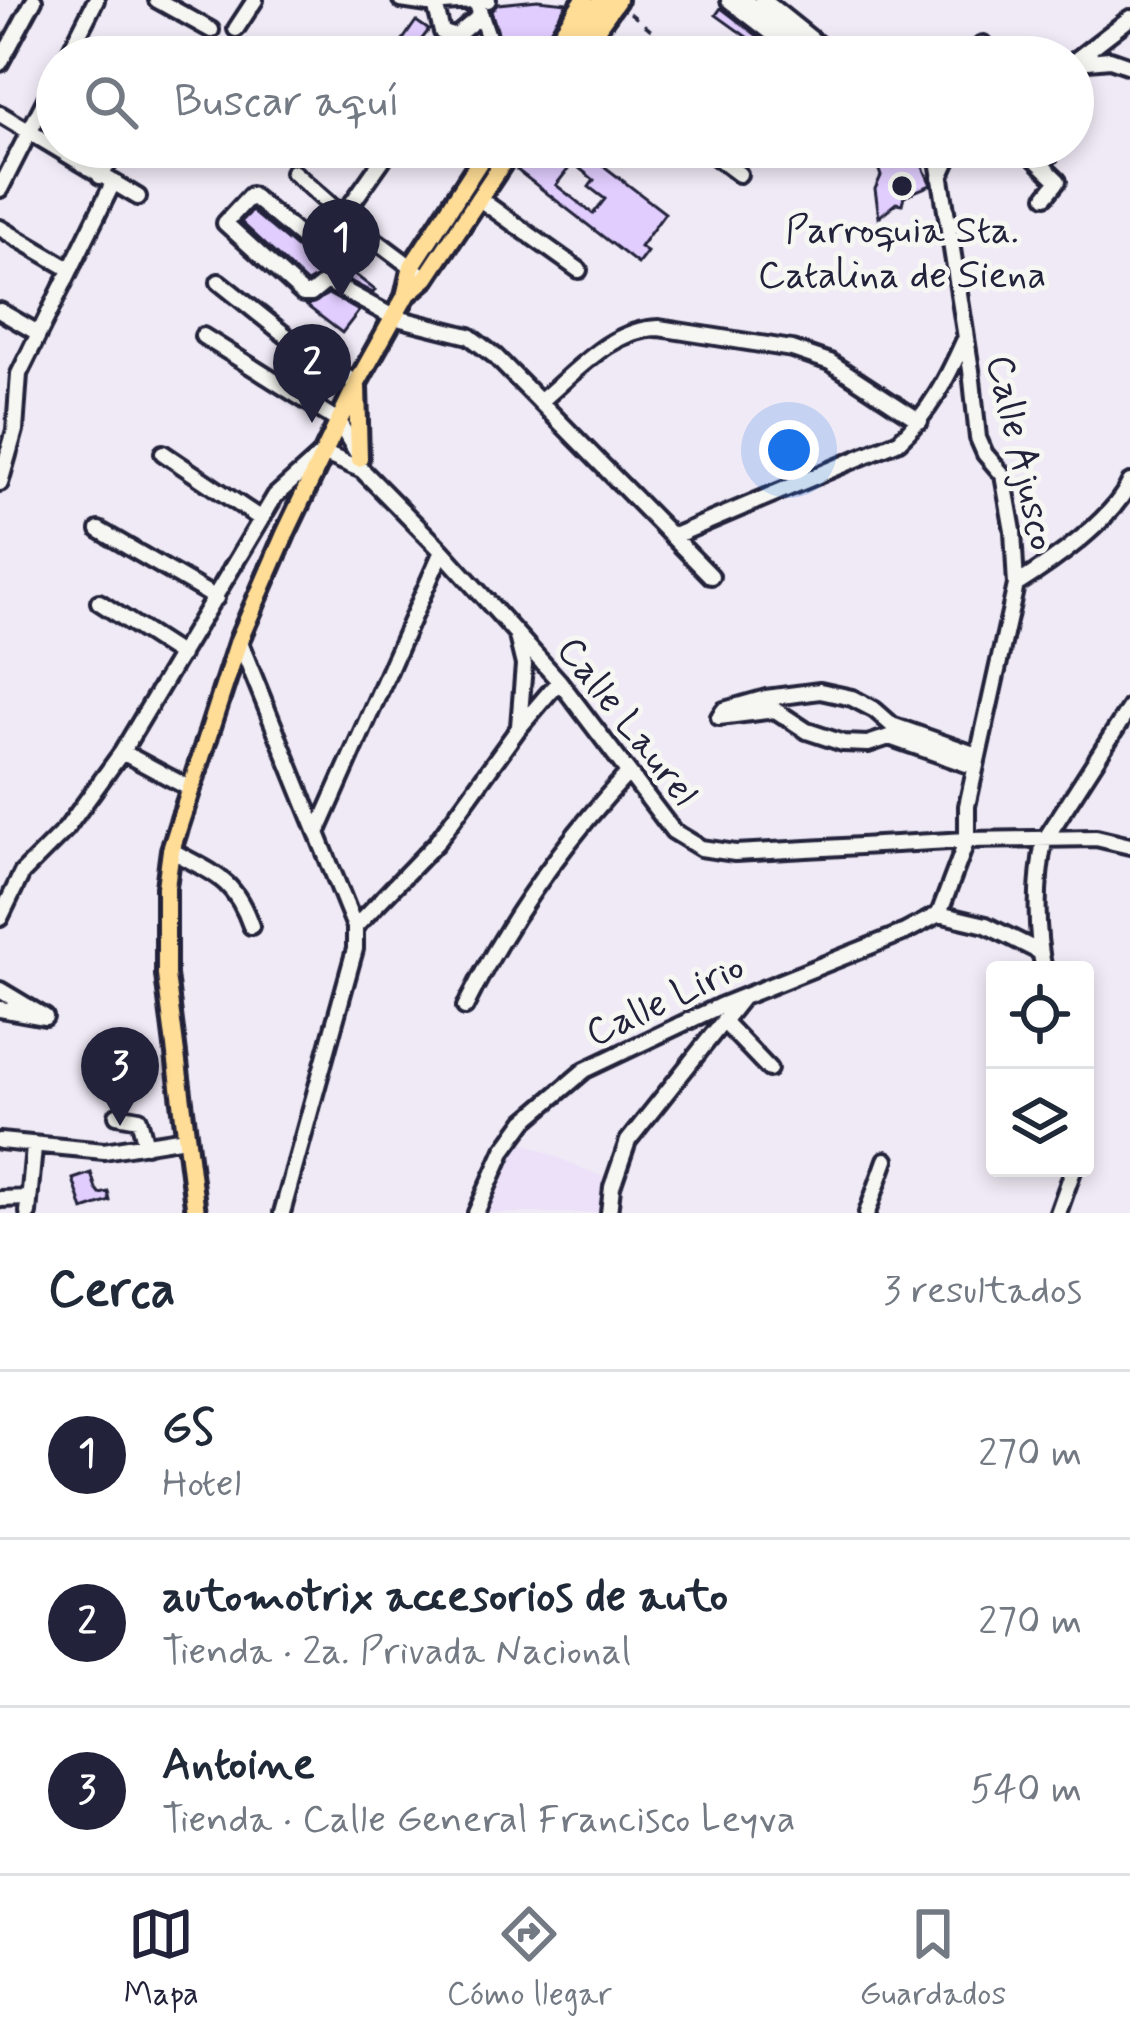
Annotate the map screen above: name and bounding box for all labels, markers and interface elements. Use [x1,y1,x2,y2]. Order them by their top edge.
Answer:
search box [36,36,1094,168]
icon: search [78,69,144,135]
text: Buscar aquí [174,73,400,132]
marker: Parroquia Sta. Catalina de Siena [889,173,915,199]
pin: 1 [302,199,380,298]
place label: Parroquia Sta. Catalina de Siena [758,206,1046,302]
pin: 2 [273,324,351,423]
street label: Calle Ajusco [972,350,1067,556]
your location [759,420,819,480]
street label: Calle Laurel [544,627,709,817]
street label: Calle Lirio [578,942,753,1060]
map controls [986,961,1094,1177]
button: locate [986,961,1094,1069]
pin: 3 [81,1027,159,1126]
button: layers [986,1069,1094,1177]
text: Cerca [48,1258,176,1324]
text: 3 resultados [883,1266,1082,1317]
text: GS [162,1400,215,1459]
text: 1 [78,1429,96,1480]
text: 270 m [978,1429,1082,1480]
text: Hotel [162,1459,241,1510]
text: automotrix accesorios de auto [162,1568,728,1627]
text: 2 [77,1597,97,1648]
text: 270 m [978,1597,1082,1648]
text: Tienda · 2a. Privada Nacional [162,1627,631,1678]
text: Antoine [162,1736,315,1795]
text: 3 [78,1765,96,1816]
text: 540 m [970,1765,1082,1816]
text: Tienda · Calle General Francisco Leyva [162,1795,795,1846]
tab: Mapa [124,1901,199,2017]
tab: Cómo llegar [447,1901,612,2017]
tab: Guardados [859,1901,1006,2017]

